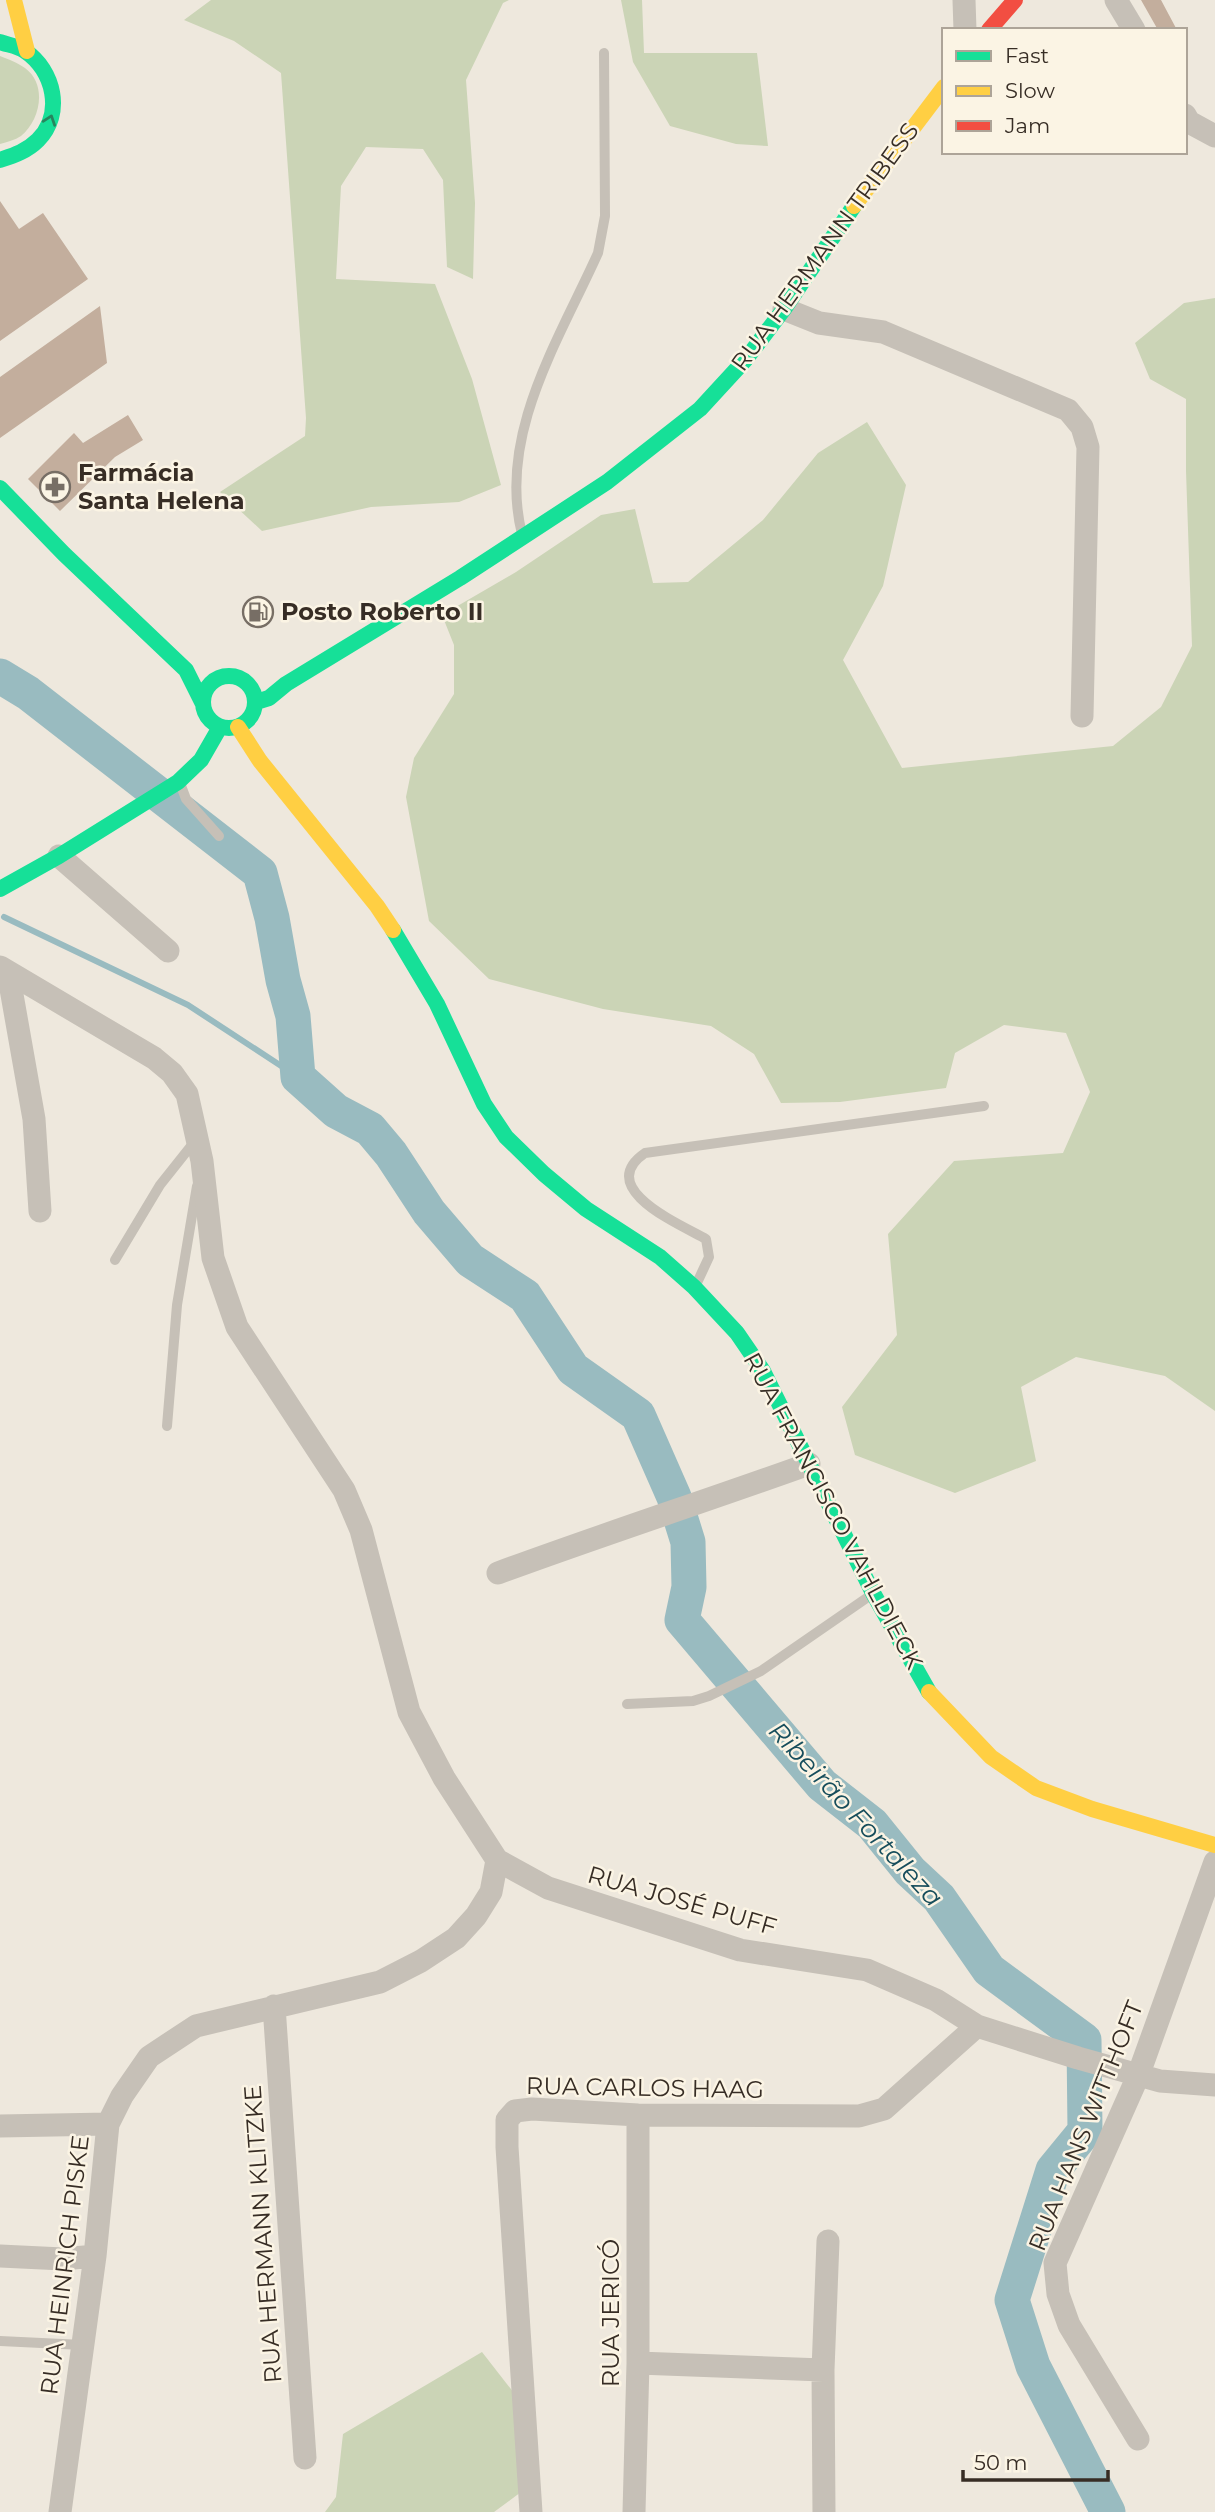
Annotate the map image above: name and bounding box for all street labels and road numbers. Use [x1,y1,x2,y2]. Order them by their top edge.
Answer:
street label: RUA HERMANN TRIBESS [725,117,924,377]
street label: RUA FRANCISCO VAHLDIECK [737,1348,929,1674]
street label: RUA JOSÉ PUFF [584,1860,780,1941]
street label: RUA HANS WITTHOFT [1022,1996,1149,2255]
street label: RUA CARLOS HAAG [526,2071,764,2104]
street label: RUA HERMANN KLITZKE [238,2084,287,2384]
street label: RUA HEINRICH PISKE [34,2133,95,2396]
street label: RUA JERICÓ [596,2239,625,2387]

